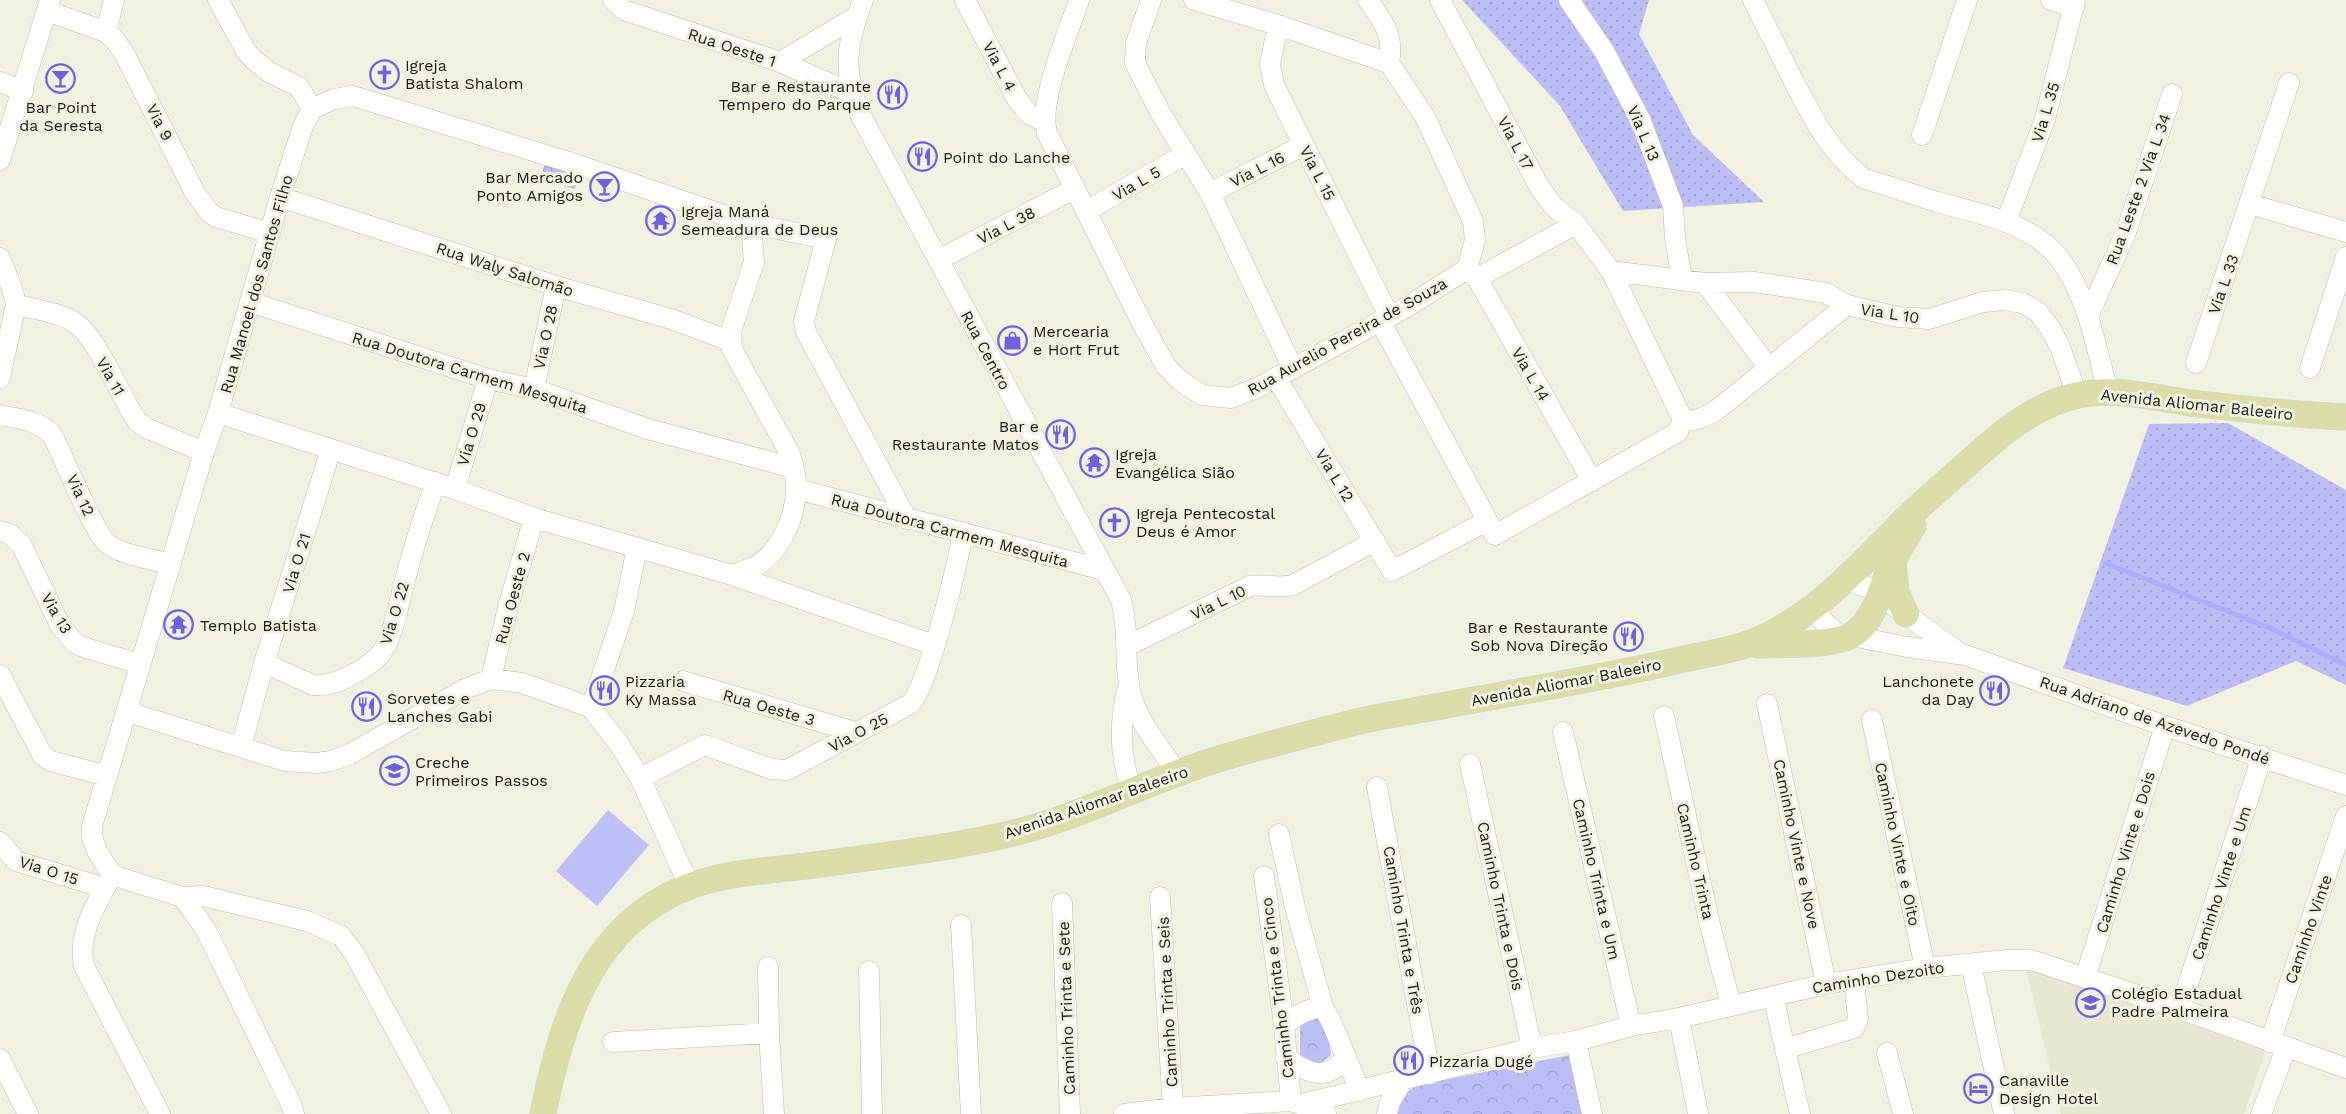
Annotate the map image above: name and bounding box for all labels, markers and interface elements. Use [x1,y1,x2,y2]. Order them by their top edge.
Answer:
street label: Rua Oeste 1 [685,24,778,71]
street label: Via L 4 [979,38,1021,94]
place label: Igreja Batista Shalom [405,56,523,93]
church icon: Igreja Batista Shalom [368,58,400,90]
bar icon: Bar Point da Seresta [45,63,77,95]
place label: Bar e Restaurante Tempero do Parque [719,77,871,114]
restaurant icon: Bar e Restaurante Tempero do Parque [876,79,908,111]
street label: Via L 35 [2027,80,2064,145]
place label: Bar Point da Seresta [19,98,103,135]
street label: Via 9 [142,101,177,144]
street label: Via L 13 [1623,103,1664,164]
street label: Rua Leste 2 Via L 34 [2102,111,2175,267]
street label: Via L 17 [1493,113,1538,173]
restaurant icon: Point do Lanche [906,141,938,173]
street label: Via L 15 [1296,143,1339,204]
place label: Point do Lanche [943,148,1070,167]
street label: Via L 16 [1227,148,1288,191]
street label: Via L 5 [1109,162,1164,205]
place label: Bar Mercado Ponto Amigos [476,168,583,205]
bar icon: Bar Mercado Ponto Amigos [588,170,620,202]
street label: Rua Manoel dos Santos Filho [216,173,297,396]
place label: Igreja Maná Semeadura de Deus [681,202,838,239]
street label: Via L 38 [974,203,1038,248]
temple icon: Igreja Maná Semeadura de Deus [644,204,676,236]
street label: Rua Waly Salomão [434,238,576,301]
street label: Via L 33 [2204,252,2243,317]
street label: Rua Aurelio Pereira de Souza [1244,274,1450,399]
street label: Via L 10 [1859,299,1921,328]
street label: Via O 28 [529,303,562,371]
street label: Rua Centro [957,307,1014,393]
place label: Mercearia e Hort Frut [1033,322,1120,359]
shop icon: Mercearia e Hort Frut [996,324,1028,356]
street label: Rua Doutora Carmem Mesquita [350,328,590,417]
street label: Via L 14 [1508,344,1554,405]
street label: Via 11 [92,354,129,399]
street label: Avenida Aliomar Baleeiro [2100,385,2294,424]
street label: Via O 29 [453,400,490,468]
place label: Bar e Restaurante Matos [892,417,1039,454]
restaurant icon: Bar e Restaurante Matos [1044,419,1076,451]
place label: Igreja Evangélica Sião [1115,445,1235,482]
street label: Via L 12 [1311,445,1358,505]
temple icon: Igreja Evangélica Sião [1078,447,1110,479]
street label: Via 12 [63,471,98,519]
street label: Rua Doutora Carmem Mesquita [829,490,1071,571]
place label: Igreja Pentecostal Deus é Amor [1136,504,1275,541]
church icon: Igreja Pentecostal Deus é Amor [1099,506,1131,538]
street label: Via O 21 [278,531,315,595]
street label: Rua Oeste 2 [491,550,534,646]
street label: Via O 22 [376,579,413,647]
street label: Via L 10 [1187,581,1249,624]
street label: Via 13 [37,589,76,637]
temple icon: Templo Batista [163,609,195,641]
place label: Templo Batista [200,616,317,635]
place label: Bar e Restaurante Sob Nova Direção [1467,618,1608,655]
restaurant icon: Bar e Restaurante Sob Nova Direção [1613,620,1645,652]
street label: Avenida Aliomar Baleeiro [1469,655,1663,710]
place label: Pizzaria Ky Massa [625,672,697,709]
place label: Lanchonete da Day [1882,672,1975,709]
street label: Rua Adriano de Azevedo Pondé [2037,672,2272,769]
restaurant icon: Pizzaria Ky Massa [588,674,620,706]
restaurant icon: Lanchonete da Day [1979,674,2011,706]
street label: Rua Oeste 3 [721,685,817,730]
place label: Sorvetes e Lanches Gabi [387,689,492,726]
restaurant icon: Sorvetes e Lanches Gabi [350,691,382,723]
street label: Via O 25 [825,709,891,756]
place label: Creche Primeiros Passos [415,753,548,790]
school or university icon: Creche Primeiros Passos [378,755,410,787]
street label: Caminho Vinte e Nove [1769,757,1824,931]
street label: Caminho Vinte e Oito [1871,761,1924,928]
street label: Avenida Aliomar Baleeiro [1002,762,1191,843]
street label: Caminho Vinte e Dois [2092,769,2159,935]
street label: Caminho Trinta e Um [1569,797,1624,962]
street label: Caminho Trinta [1673,801,1718,921]
street label: Caminho Vinte e Um [2188,804,2255,963]
street label: Caminho Trinta e Dois [1473,820,1528,992]
street label: Caminho Trinta e Três [1379,844,1428,1016]
street label: Via O 15 [17,852,81,889]
street label: Caminho Vinte [2281,872,2336,986]
street label: Caminho Trinta e Cinco [1257,896,1298,1080]
street label: Caminho Trinta e Seis [1154,916,1181,1088]
street label: Caminho Trinta e Sete [1054,921,1079,1095]
street label: Caminho Dezoito [1811,958,1946,997]
place label: Colégio Estadual Padre Palmeira [2111,984,2242,1021]
school or university icon: Colégio Estadual Padre Palmeira [2074,986,2106,1018]
restaurant icon: Pizzaria Dugé [1392,1045,1424,1077]
place label: Pizzaria Dugé [1429,1052,1533,1071]
place label: Canaville Design Hotel [1999,1071,2098,1108]
hotel icon: Canaville Design Hotel [1962,1073,1994,1105]

